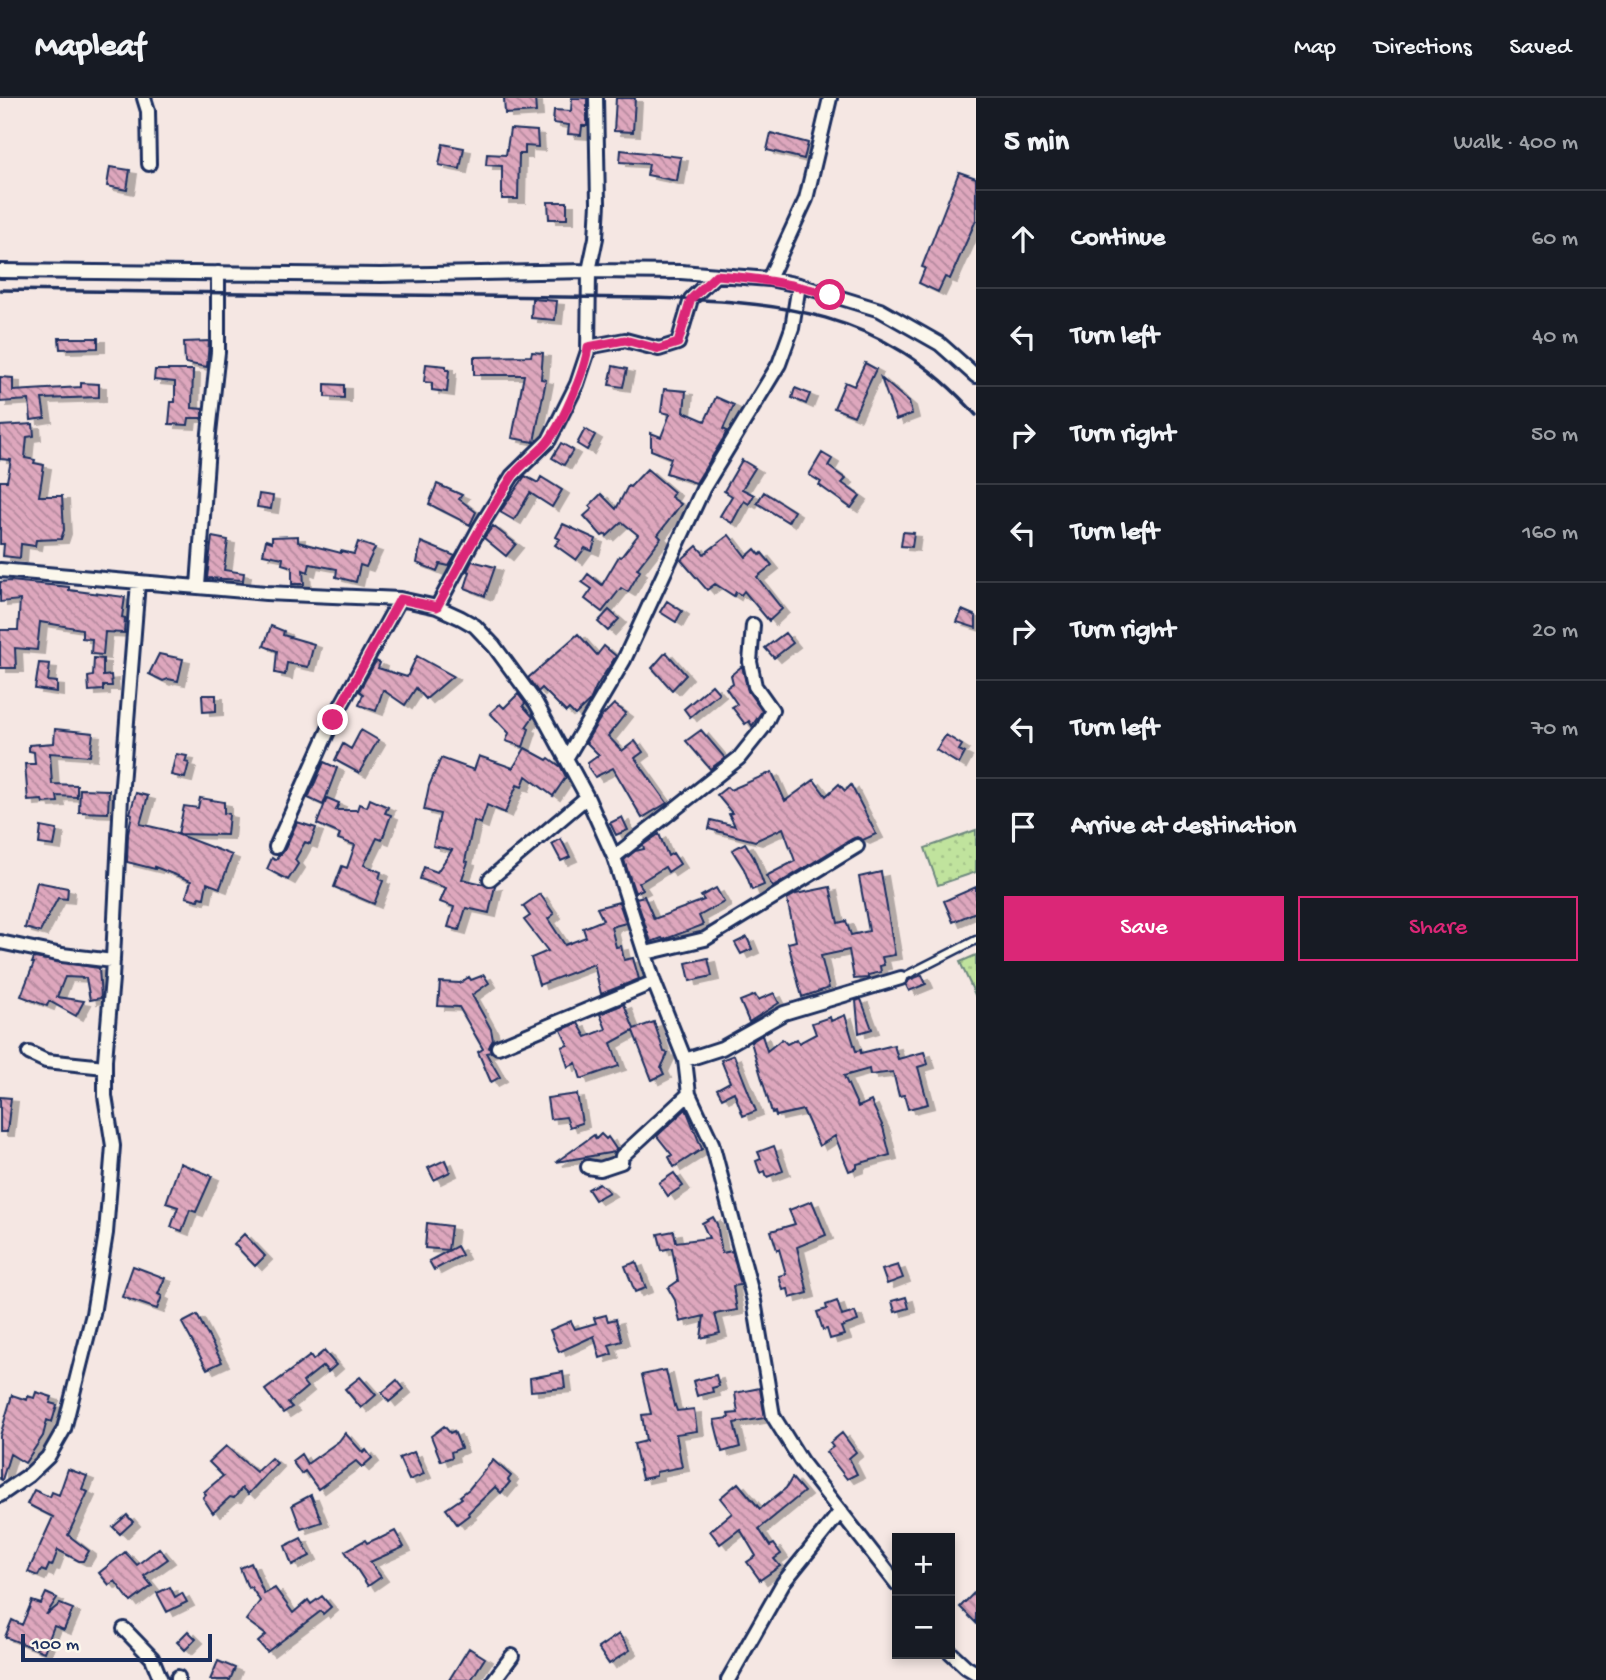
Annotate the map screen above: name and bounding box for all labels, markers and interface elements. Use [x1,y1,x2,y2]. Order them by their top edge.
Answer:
text: Mapleaf [35,29,145,67]
text: Map [1294,34,1336,63]
text: Directions [1374,34,1472,63]
text: Saved [1510,34,1571,63]
text: 5 min [1004,126,1069,161]
text: Walk · 400 m [1453,130,1578,157]
icon: ahead [1004,220,1042,258]
text: Continue [1071,224,1165,255]
text: 60 m [1532,226,1578,253]
route start [814,279,845,310]
icon: left [1004,318,1042,356]
text: Turn left [1071,322,1159,353]
text: 40 m [1532,324,1578,351]
icon: right [1004,416,1042,454]
text: Turn right [1071,420,1175,451]
text: 50 m [1531,422,1578,449]
icon: left [1004,514,1042,552]
text: Turn left [1071,518,1159,549]
text: 160 m [1522,520,1578,547]
icon: right [1004,612,1042,650]
text: Turn right [1071,616,1175,647]
text: 20 m [1532,618,1578,645]
route end [317,704,348,735]
icon: left [1004,710,1042,748]
text: Turn left [1071,714,1159,745]
text: 70 m [1531,716,1578,743]
icon: arrive [1004,808,1042,846]
text: Arrive at destination [1071,812,1296,843]
button: Save [1004,896,1284,961]
button: Share [1298,896,1578,961]
map controls [892,1533,955,1659]
button: + [892,1533,955,1596]
button: − [892,1596,955,1659]
scale bar [21,1631,212,1663]
text: 100 m [32,1634,79,1657]

